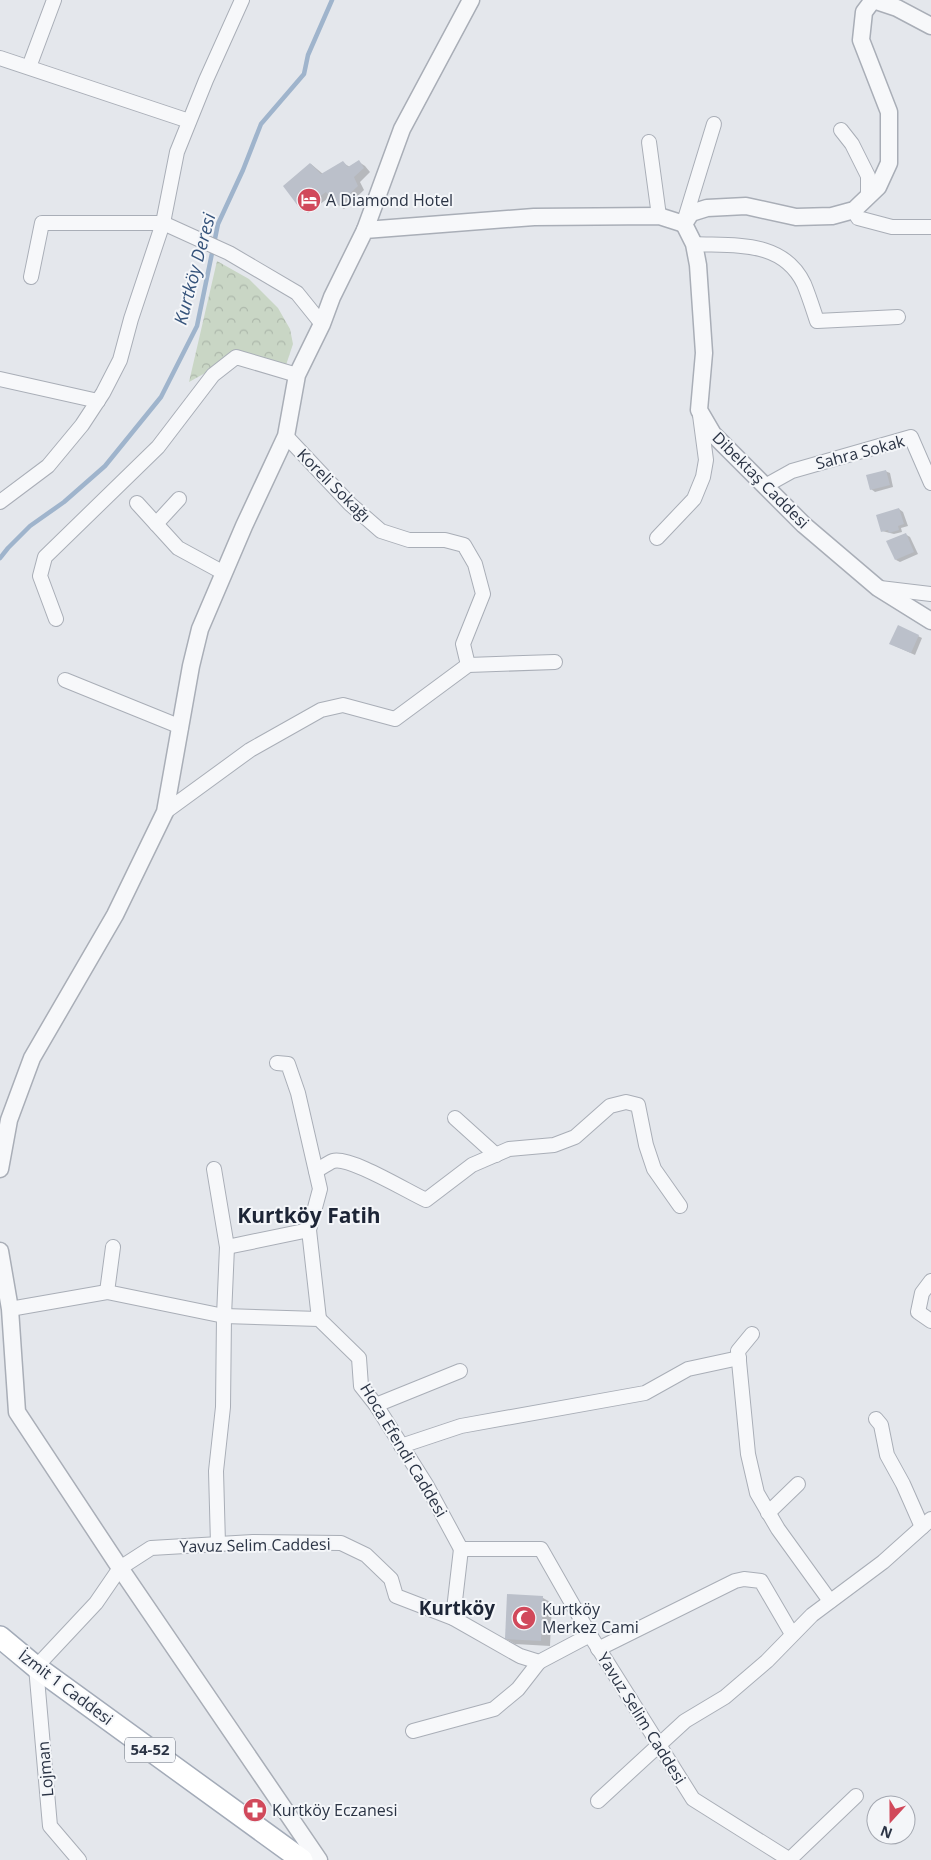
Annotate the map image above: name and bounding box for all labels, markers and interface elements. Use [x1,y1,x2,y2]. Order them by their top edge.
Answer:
hotel icon: A Diamond Hotel [296,187,322,213]
place label: A Diamond Hotel [326,189,453,211]
water label: Kurtköy Deresi [168,210,221,327]
street label: Dibektaş Caddesi [708,427,814,533]
street label: Sahra Sokak [813,429,907,474]
street label: Koreli Sokağı [292,443,376,527]
district label: Kurtköy Fatih [237,1201,381,1229]
street label: Hoca Efendi Caddesi [355,1379,453,1521]
street label: Yavuz Selim Caddesi [179,1533,331,1557]
district label: Kurtköy [419,1595,495,1621]
place label: Kurtköy Merkez Cami [542,1598,639,1638]
mosque icon: Kurtköy Merkez Cami [511,1605,537,1631]
street label: İzmit 1 Caddesi [14,1644,118,1730]
street label: Yavuz Selim Caddesi [593,1648,691,1788]
road number: 54-52 [125,1738,175,1762]
street label: Lojman [32,1740,58,1798]
north arrow [866,1795,916,1845]
pharmacy icon: Kurtköy Eczanesi [242,1797,268,1823]
place label: Kurtköy Eczanesi [272,1799,397,1821]
text: N [877,1822,895,1844]

